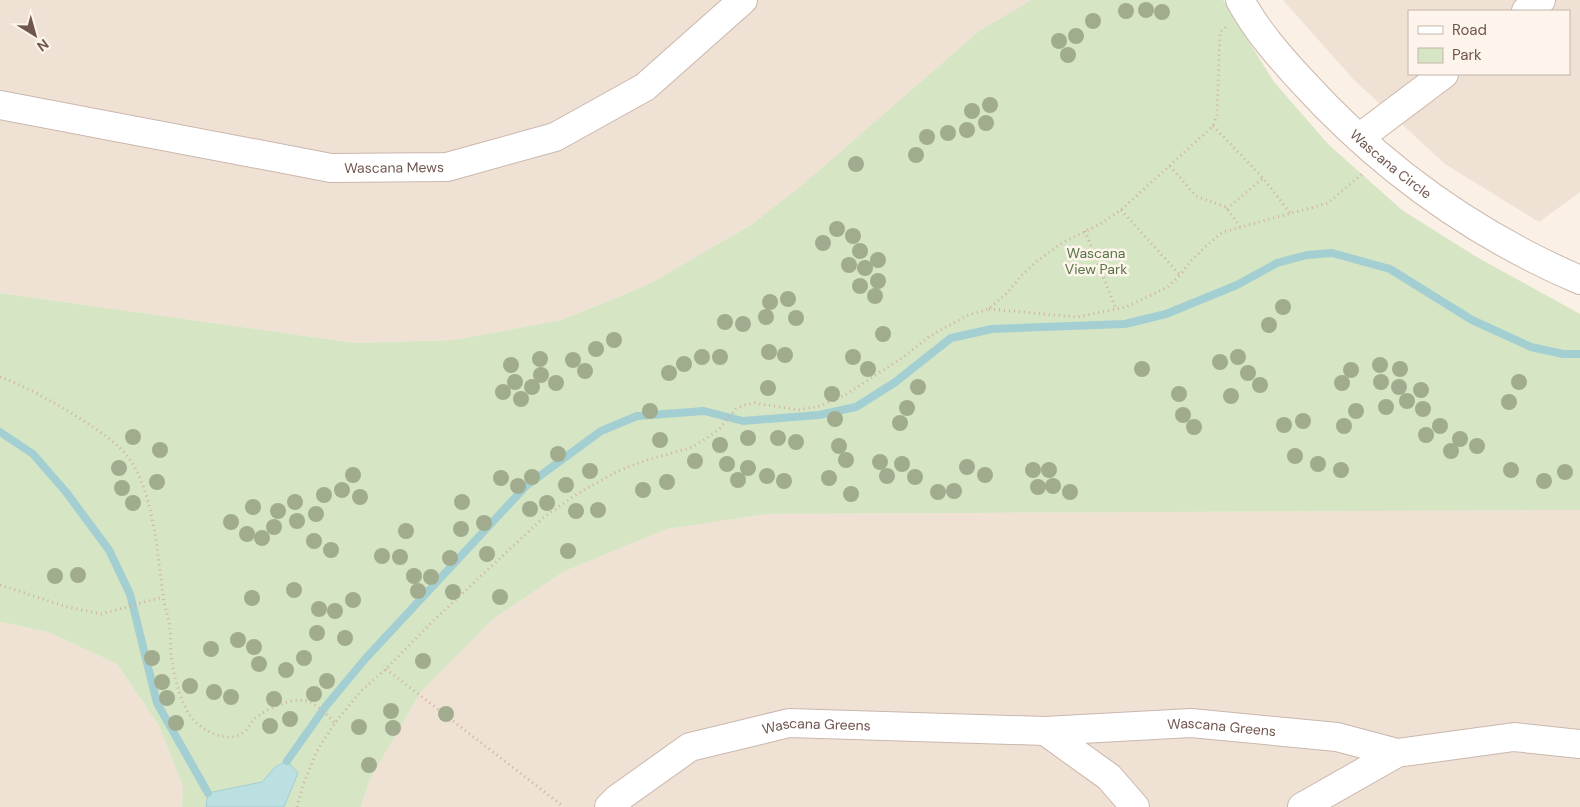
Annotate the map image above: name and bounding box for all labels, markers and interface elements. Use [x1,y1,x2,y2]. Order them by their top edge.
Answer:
north arrow [10,10,60,60]
legend [1408,10,1570,75]
text: Road [1452,20,1487,40]
text: N [33,35,52,56]
text: Park [1452,45,1482,65]
street label: Wascana Circle [1346,125,1435,203]
street label: Wascana Mews [344,158,444,177]
park label: Wascana View Park [1065,244,1127,278]
street label: Wascana Greens [760,714,871,738]
street label: Wascana Greens [1167,714,1277,740]

